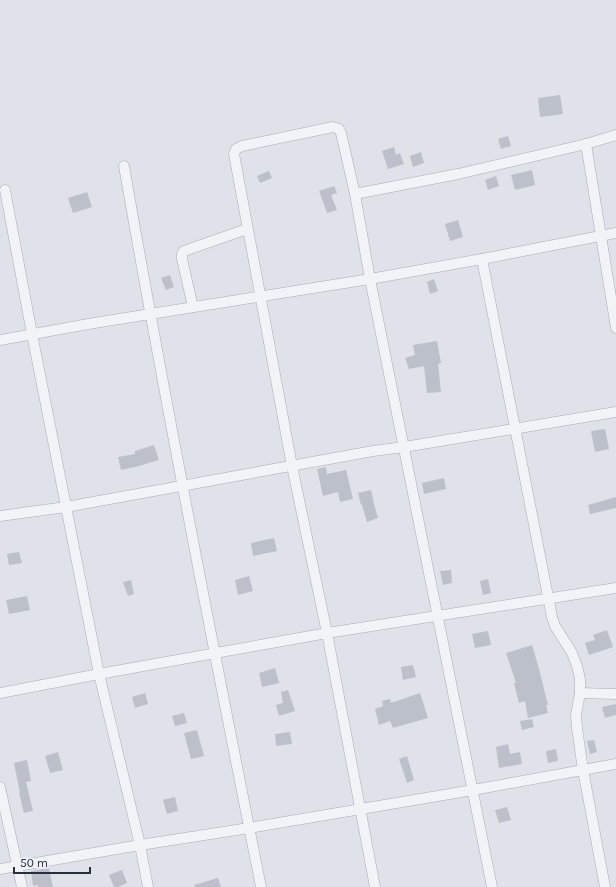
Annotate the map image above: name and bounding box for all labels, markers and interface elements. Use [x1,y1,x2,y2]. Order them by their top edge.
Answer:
scale bar [14,849,90,875]
text: 50 m [20,856,48,870]

